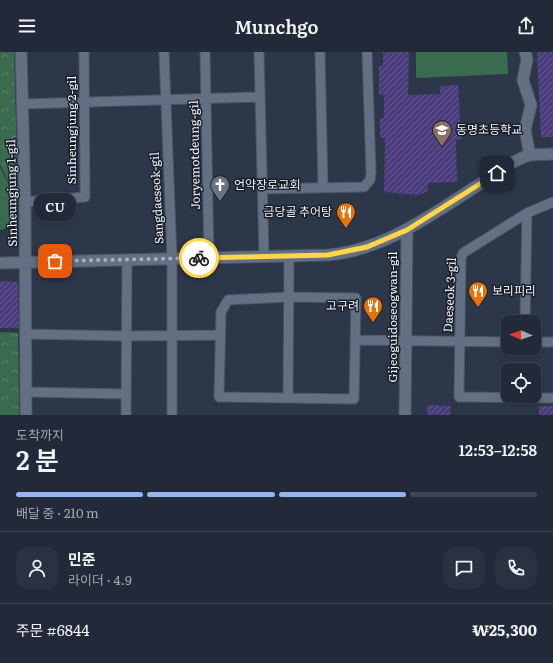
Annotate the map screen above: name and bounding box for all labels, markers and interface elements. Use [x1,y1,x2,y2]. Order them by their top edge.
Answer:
text: Munchgo [235,13,318,40]
icon: menu [16,15,38,37]
icon: share [515,15,537,37]
street label: Sinheungjung 2-gil [62,76,80,184]
street label: Joryemotdeung-gil [184,100,204,210]
school or university icon: 동명초등학교 [431,119,453,147]
place label: 동명초등학교 [456,120,522,138]
street label: Sinheungjung 1-gil [1,139,21,247]
street label: Sangdaeseok-gil [145,152,167,245]
pin [480,156,514,190]
icon: home [486,162,508,184]
church icon: 언약장로교회 [209,174,231,202]
place label: 언약장로교회 [234,175,300,193]
callout: CU [34,193,76,221]
text: CU [45,197,65,216]
restaurant icon: 금당골 추어탕 [335,201,357,229]
place label: 금당골 추어탕 [263,202,332,220]
courier [179,238,219,278]
pin [38,244,72,278]
icon: bike [188,247,210,269]
icon: bag [44,250,66,272]
street label: Gijeoguidoseogwan-gil [383,251,401,383]
street label: Daeseok 3-gil [438,257,460,333]
restaurant icon: 보리피리 [467,280,489,308]
place label: 보리피리 [492,281,536,299]
restaurant icon: 고구려 [362,295,384,323]
place label: 고구려 [326,296,359,314]
north arrow [501,315,541,355]
map controls [501,315,541,403]
button: locate [501,363,541,403]
text: 도착까지 [16,425,64,444]
text: 12:53–12:58 [459,438,537,461]
text: 2 분 [16,439,59,478]
text: 배달 중 · 210 m [16,503,99,522]
button: person [16,547,58,589]
text: 민준 [68,547,96,570]
button: chat [443,547,485,589]
button: phone [495,547,537,589]
text: 라이더 · 4.9 [68,570,132,589]
text: 주문 #6844 [16,618,90,641]
text: ₩25,300 [473,618,537,641]

